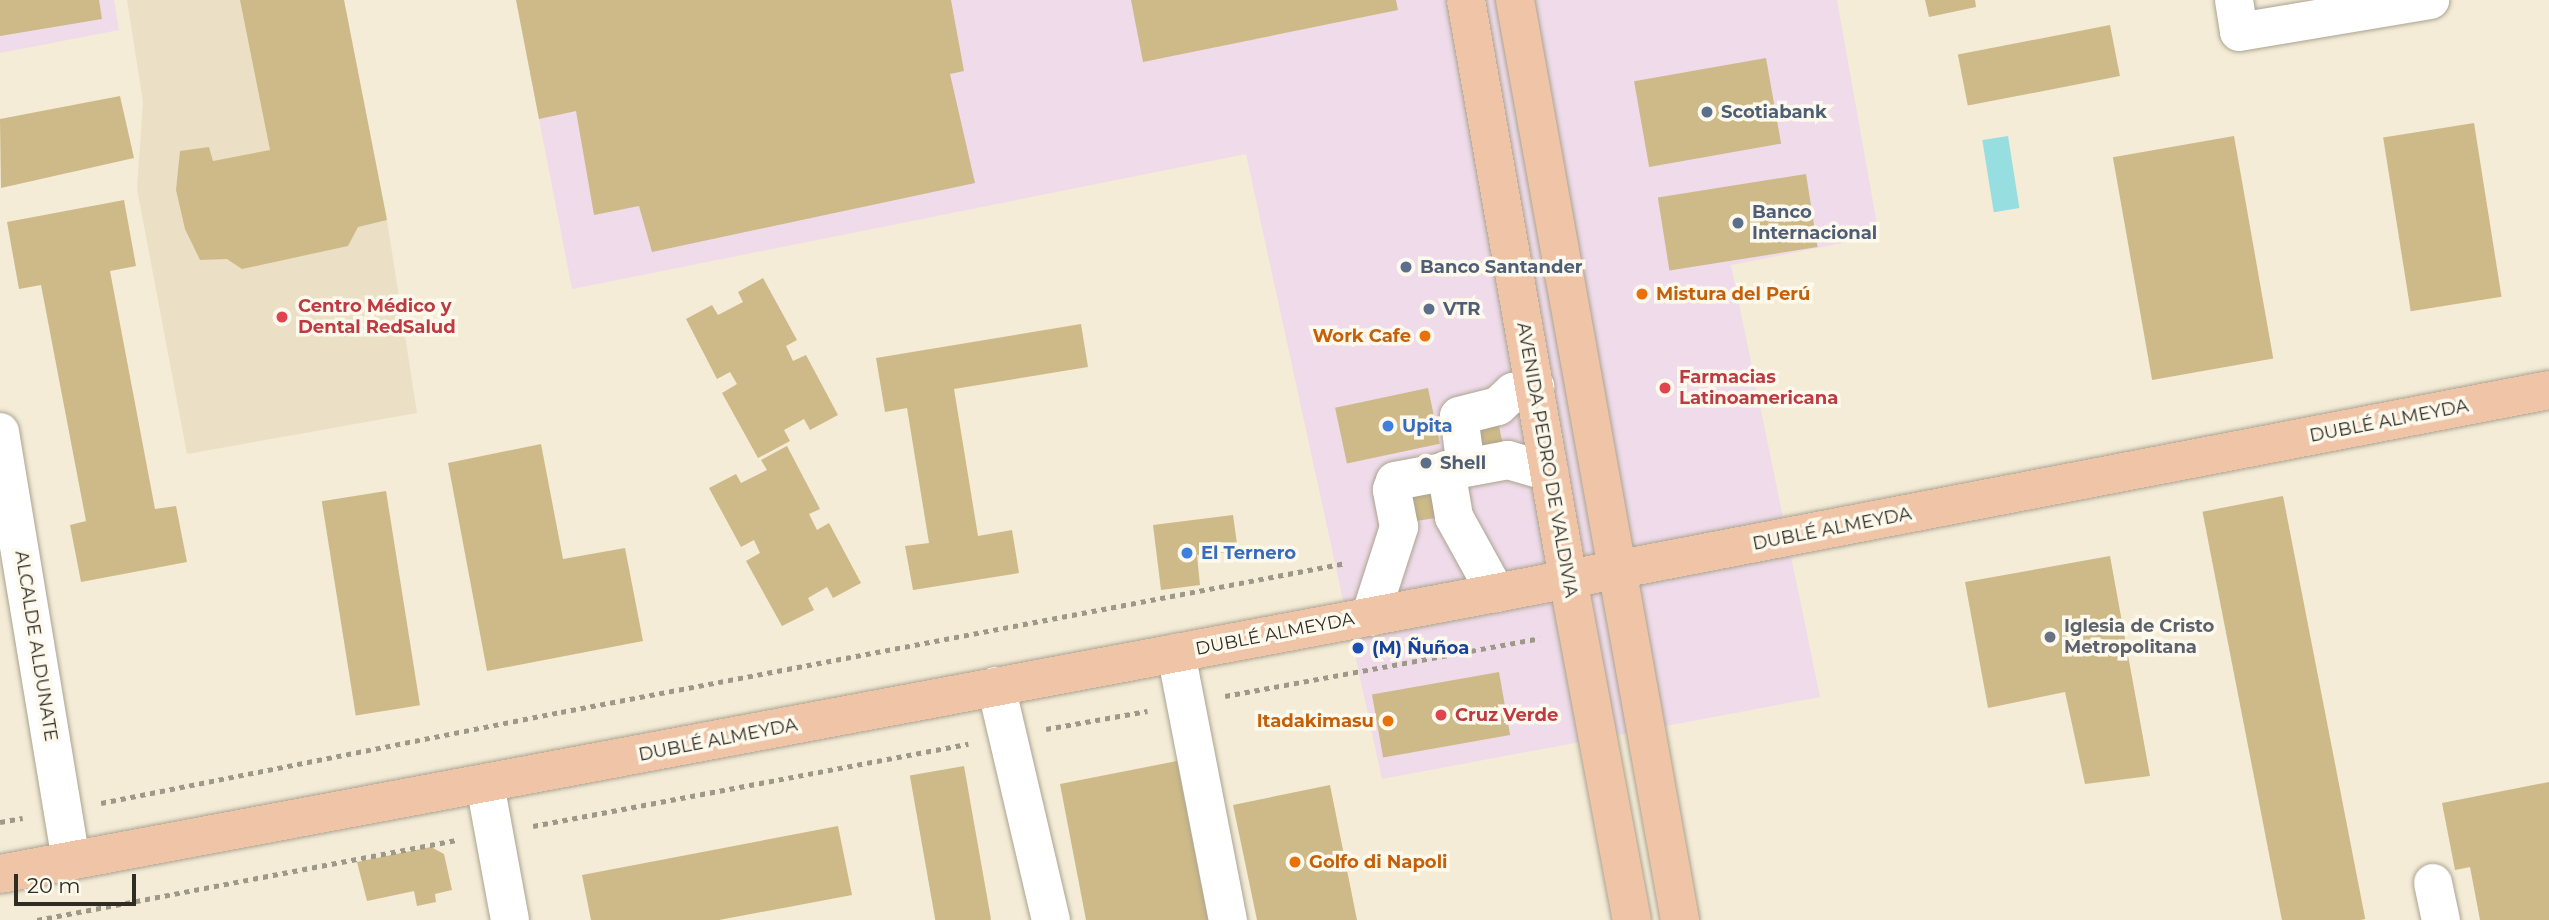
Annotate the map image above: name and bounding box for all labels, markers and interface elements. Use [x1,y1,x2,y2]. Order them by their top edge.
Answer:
place label: Scotiabank [1721,101,1827,123]
marker: Scotiabank [1699,104,1715,120]
place label: Banco Internacional [1752,202,1877,244]
marker: Banco Internacional [1730,215,1746,231]
place label: Banco Santander [1420,256,1583,278]
marker: Banco Santander [1398,259,1414,275]
place label: Mistura del Perú [1656,283,1810,305]
marker: Mistura del Perú [1634,286,1650,302]
place label: Centro Médico y Dental RedSalud [298,296,456,338]
place label: VTR [1443,298,1481,320]
marker: VTR [1421,301,1437,317]
marker: Centro Médico y Dental RedSalud [272,307,292,327]
street label: AVENIDA PEDRO DE VALDIVIA [1512,321,1582,599]
place label: Work Cafe [1312,325,1411,347]
marker: Work Cafe [1417,328,1433,344]
place label: Farmacias Latinoamericana [1679,367,1838,410]
marker: Farmacias Latinoamericana [1657,380,1673,396]
street label: DUBLÉ ALMEYDA [2308,395,2470,447]
place label: Upita [1402,415,1453,437]
marker: Upita [1380,418,1396,434]
place label: Shell [1440,452,1486,474]
marker: Shell [1418,455,1434,471]
street label: DUBLÉ ALMEYDA [1751,503,1913,555]
place label: El Ternero [1201,542,1296,564]
marker: El Ternero [1179,545,1195,561]
street label: ALCALDE ALDUNATE [10,549,62,743]
street label: DUBLÉ ALMEYDA [1194,608,1356,660]
place label: Iglesia de Cristo Metropolitana [2064,616,2214,658]
marker: Iglesia de Cristo Metropolitana [2042,629,2058,645]
place label: (M) Ñuñoa [1372,637,1469,659]
marker: (M) Ñuñoa [1350,640,1366,656]
place label: Cruz Verde [1455,704,1558,726]
marker: Cruz Verde [1433,707,1449,723]
place label: Itadakimasu [1257,710,1374,732]
marker: Itadakimasu [1380,713,1396,729]
street label: DUBLÉ ALMEYDA [637,714,799,766]
place label: Golfo di Napoli [1309,851,1447,873]
marker: Golfo di Napoli [1287,854,1303,870]
scale bar [18,860,140,904]
text: 20 m [27,873,81,898]

